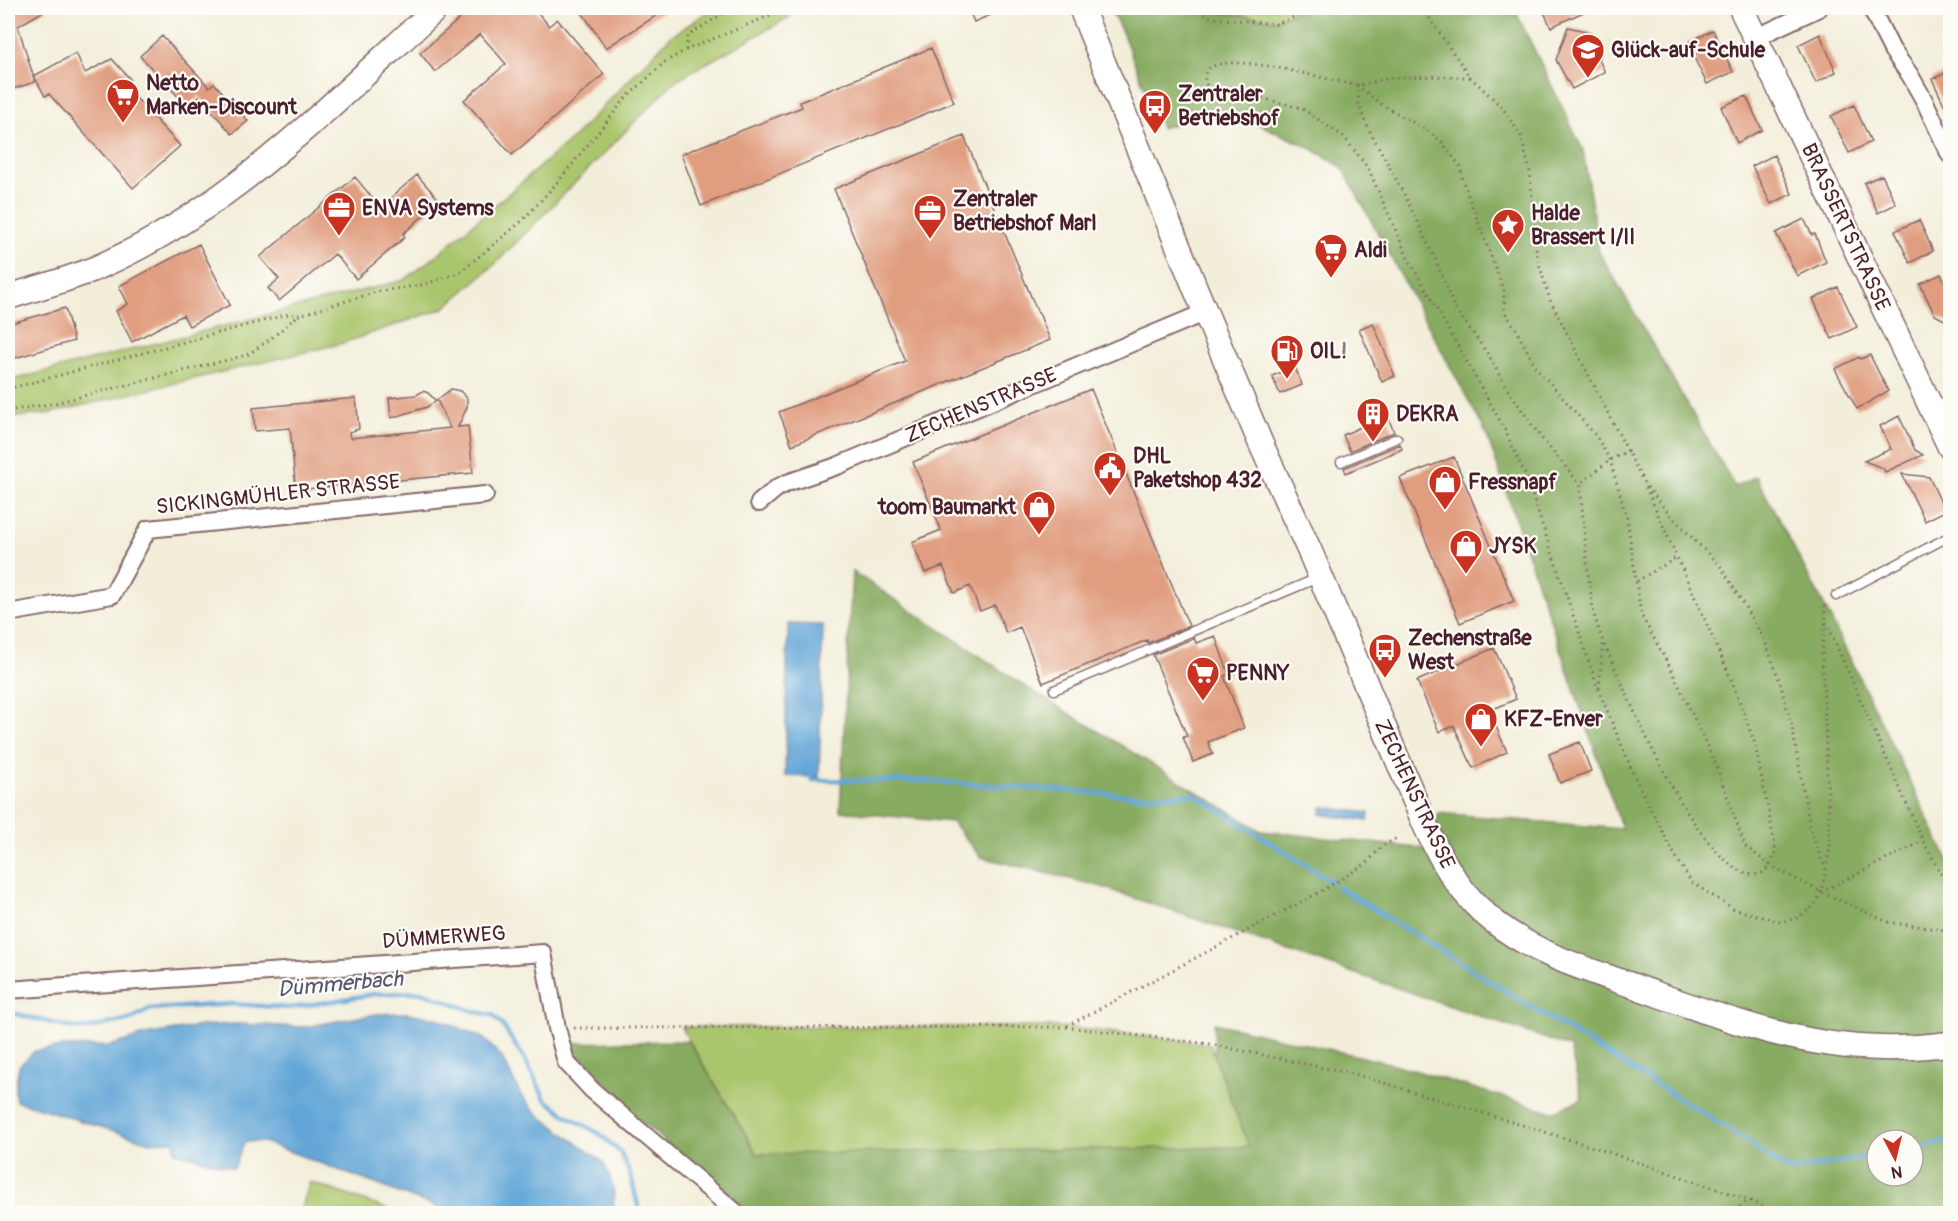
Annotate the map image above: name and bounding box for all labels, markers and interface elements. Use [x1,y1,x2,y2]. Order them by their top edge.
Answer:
school or university icon: Glück-auf-Schule [1570,32,1606,79]
place label: Glück-auf-Schule [1611,37,1766,64]
place label: Netto Marken-Discount [146,70,297,121]
supermarket icon: Netto Marken-Discount [105,77,141,124]
place label: Zentraler Betriebshof [1178,81,1280,132]
bus stop icon: Zentraler Betriebshof [1137,88,1173,135]
street label: BRASSERTSTRASSE [1795,139,1896,315]
place label: Zentraler Betriebshof Marl [953,186,1097,237]
office icon: ENVA Systems [321,190,357,237]
office icon: Zentraler Betriebshof Marl [912,193,948,240]
place label: ENVA Systems [362,195,494,222]
place label: Halde Brassert I/II [1531,200,1635,251]
place icon: Halde Brassert I/II [1490,207,1526,254]
supermarket icon: Aldi [1313,232,1349,279]
place label: Aldi [1354,237,1387,264]
fuel station icon: OIL! [1269,333,1305,380]
place label: OIL! [1310,338,1347,365]
street label: ZECHENSTRASSE [901,361,1061,450]
building icon: DEKRA [1355,396,1391,443]
place label: DEKRA [1396,401,1459,428]
place label: DHL Paketshop 432 [1133,443,1262,494]
public building icon: DHL Paketshop 432 [1092,450,1128,497]
shop icon: Fressnapf [1427,464,1463,511]
street label: SICKINGMÜHLER STRASSE [155,468,401,521]
place label: Fressnapf [1468,469,1557,496]
shop icon: toom Baumarkt [1021,489,1057,536]
place label: toom Baumarkt [877,494,1017,521]
shop icon: JYSK [1448,528,1484,575]
place label: JYSK [1489,533,1537,560]
place label: Zechenstraße West [1408,625,1532,676]
bus stop icon: Zechenstraße West [1367,632,1403,679]
supermarket icon: PENNY [1185,655,1221,702]
place label: PENNY [1226,660,1290,687]
shop icon: KFZ-Enver [1463,701,1499,748]
place label: KFZ-Enver [1504,706,1603,733]
street label: ZECHENSTRASSE [1368,715,1461,873]
street label: DÜMMERWEG [381,920,507,955]
water label: Dümmerbach [276,964,405,1003]
north arrow [1865,1128,1925,1188]
text: N [1890,1161,1903,1183]

